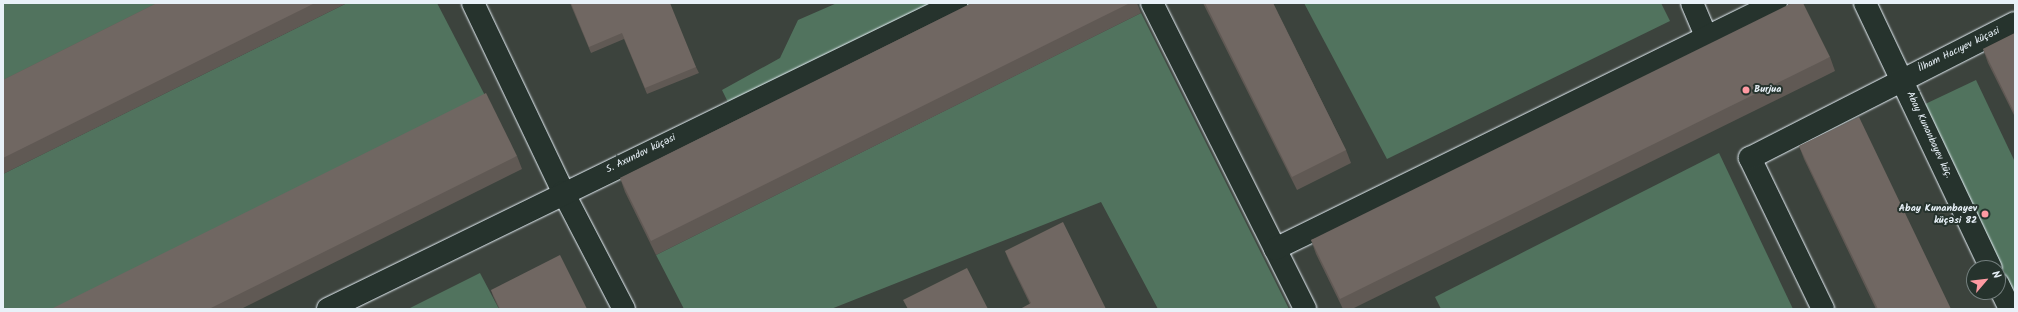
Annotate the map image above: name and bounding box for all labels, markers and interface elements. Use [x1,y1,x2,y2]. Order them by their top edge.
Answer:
street label: İlham Hacıyev küçəsi [1916,25,2002,75]
place label: Burjua [1754,84,1781,96]
marker: Burjua [1741,85,1751,95]
street label: Abay Kunanbayev küç. [1904,90,1954,180]
street label: S. Axundov küçəsi [604,132,678,176]
place label: Abay Kunanbayev küçəsi 82 [1899,202,1977,226]
marker: Abay Kunanbayev küçəsi 82 [1980,209,1990,219]
north arrow [1966,260,2006,300]
text: N [1986,268,2005,282]

